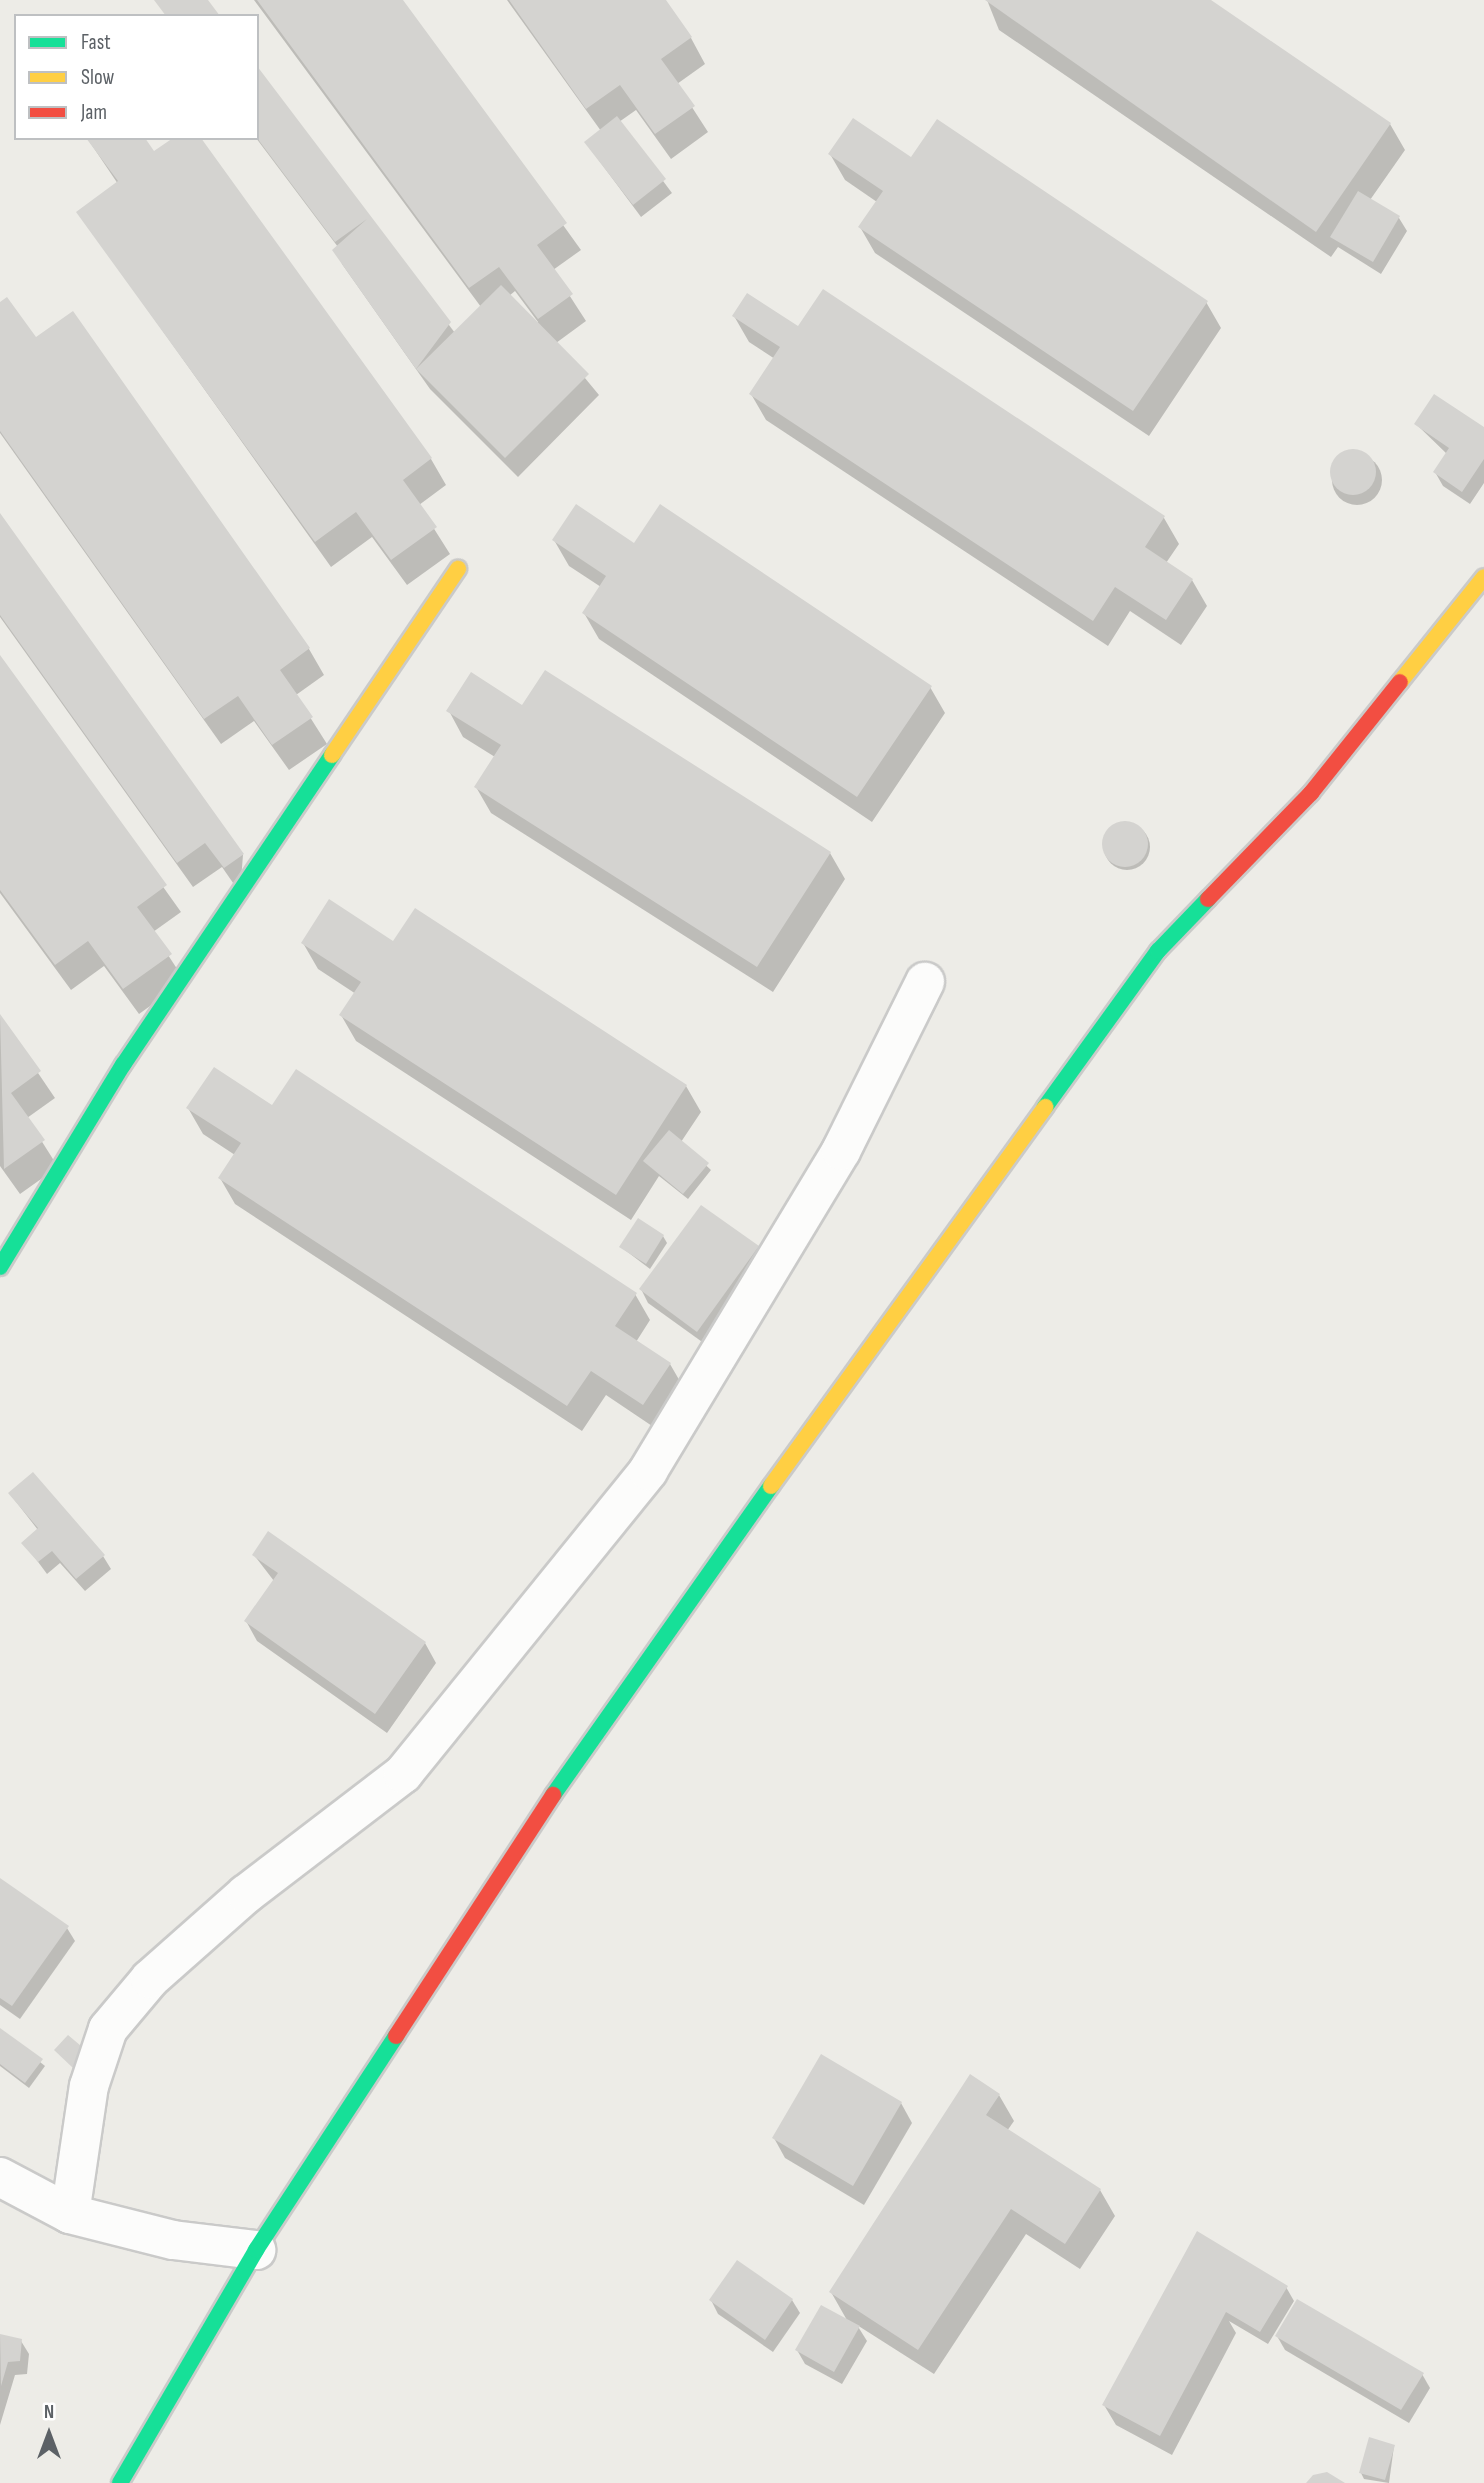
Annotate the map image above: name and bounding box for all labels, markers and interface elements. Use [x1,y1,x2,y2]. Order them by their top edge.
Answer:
legend [14,14,259,140]
text: Fast [81,30,111,55]
text: Slow [81,65,114,90]
text: Jam [81,100,107,125]
north arrow [14,2399,84,2469]
text: N [44,2401,54,2424]

